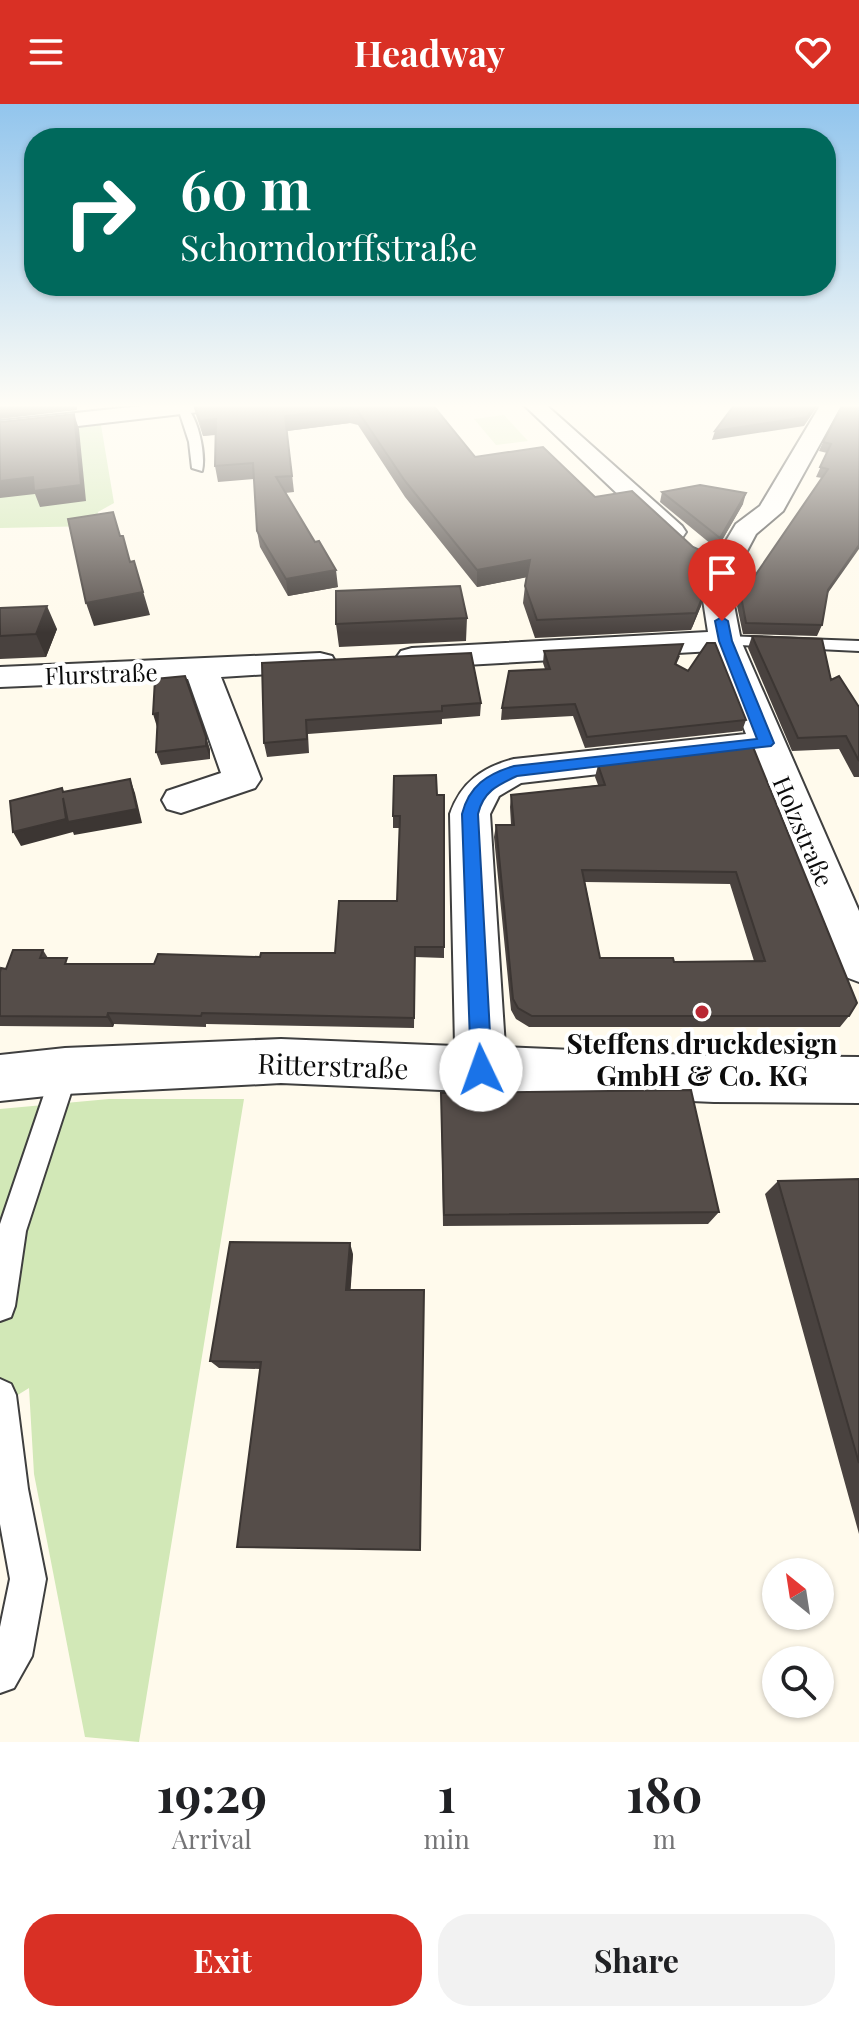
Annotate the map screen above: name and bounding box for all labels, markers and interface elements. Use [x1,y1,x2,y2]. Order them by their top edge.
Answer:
text: Headway [354,28,505,76]
icon: menu [24,30,68,74]
icon: heart [791,30,835,74]
text: 60 m [180,150,311,225]
icon: right [48,160,152,264]
text: Schorndorffstraße [180,222,477,270]
pin [688,539,756,621]
icon: arrive [700,551,744,595]
street label: Flurstraße [44,655,158,691]
street label: Holzstraße [766,771,842,891]
marker: Steffens druckdesign GmbH & Co. KG [693,1003,711,1021]
place label: Steffens druckdesign GmbH & Co. KG [566,1024,838,1093]
position arrow [439,1028,523,1112]
street label: Ritterstraße [257,1044,409,1086]
north arrow [762,1558,834,1630]
map controls [762,1558,834,1718]
button: search [762,1646,834,1718]
text: 19:29 [156,1761,267,1825]
text: 1 [437,1761,456,1825]
text: 180 [626,1761,702,1825]
text: Arrival [172,1821,252,1856]
text: min [423,1821,470,1856]
text: m [653,1821,676,1856]
button: Exit [24,1914,422,2006]
button: Share [438,1914,835,2006]

